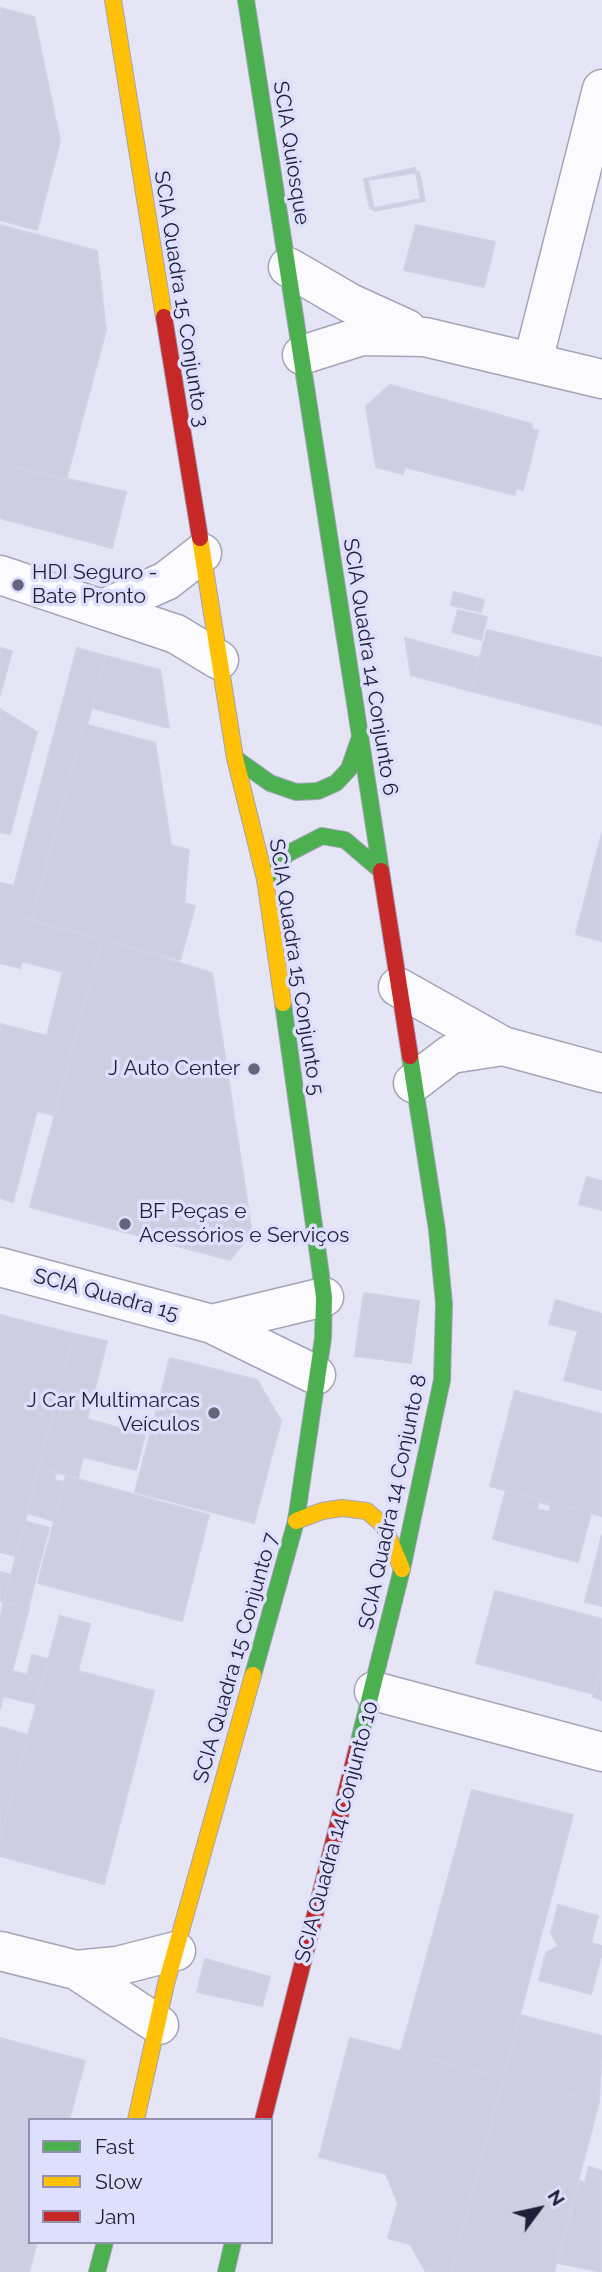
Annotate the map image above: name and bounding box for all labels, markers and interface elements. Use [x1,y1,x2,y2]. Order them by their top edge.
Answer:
street label: SCIA Quiosque [267,79,315,227]
street label: SCIA Quadra 15 Conjunto 3 [148,169,214,429]
street label: SCIA Quadra 14 Conjunto 6 [337,536,403,798]
place label: HDI Seguro - Bate Pronto [32,560,157,610]
marker: HDI Seguro - Bate Pronto [10,577,26,593]
street label: SCIA Quadra 15 Conjunto 5 [263,837,329,1097]
place label: J Auto Center [108,1056,240,1082]
marker: J Auto Center [246,1061,262,1077]
place label: BF Peças e Acessórios e Serviços [139,1199,349,1249]
marker: BF Peças e Acessórios e Serviços [117,1216,133,1232]
street label: SCIA Quadra 15 [31,1264,181,1326]
street label: SCIA Quadra 14 Conjunto 8 [354,1372,432,1632]
place label: J Car Multimarcas Veículos [27,1388,200,1438]
marker: J Car Multimarcas Veículos [206,1405,222,1421]
street label: SCIA Quadra 15 Conjunto 7 [188,1530,284,1786]
street label: SCIA Quadra 14 Conjunto 10 [290,1699,384,1965]
legend [28,2118,273,2244]
text: Fast [95,2134,135,2159]
text: Slow [95,2169,143,2194]
north arrow [504,2174,574,2244]
text: N [543,2185,570,2210]
text: Jam [95,2204,136,2229]

